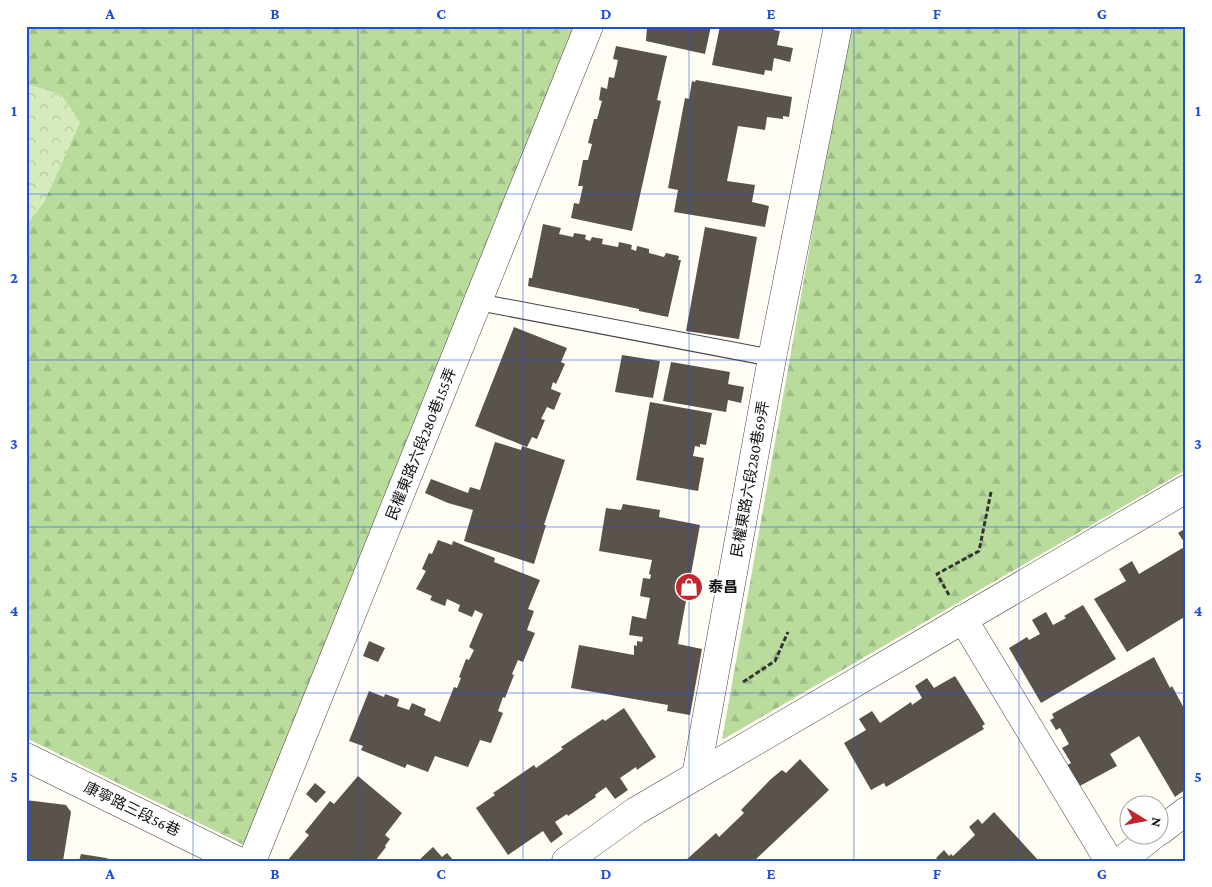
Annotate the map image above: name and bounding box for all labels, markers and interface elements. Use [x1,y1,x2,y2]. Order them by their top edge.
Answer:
text: A [104,5,115,22]
text: B [270,5,280,22]
text: C [436,5,446,22]
text: D [600,5,612,22]
text: E [766,5,776,22]
text: F [933,5,942,22]
text: G [1097,5,1107,22]
text: 1 [11,102,17,119]
text: 1 [1195,102,1201,119]
text: 2 [10,269,18,286]
text: 2 [1194,269,1202,286]
street label: 民權東路六段280巷155弄 [383,366,459,522]
street label: 民權東路六段280巷69弄 [728,400,772,558]
text: 3 [10,435,18,452]
text: 3 [1194,435,1202,452]
shop icon: 泰昌 [674,572,704,602]
place label: 泰昌 [708,578,738,595]
text: 4 [10,602,19,619]
text: 4 [1194,602,1203,619]
text: 5 [10,768,18,785]
text: 5 [1194,768,1202,785]
street label: 康寧路三段56巷 [81,779,183,839]
north arrow [1120,794,1170,844]
text: N [1148,816,1166,829]
text: A [104,865,115,882]
text: B [270,865,280,882]
text: C [436,865,446,882]
text: D [600,865,612,882]
text: E [766,865,776,882]
text: F [933,865,942,882]
text: G [1097,865,1107,882]

